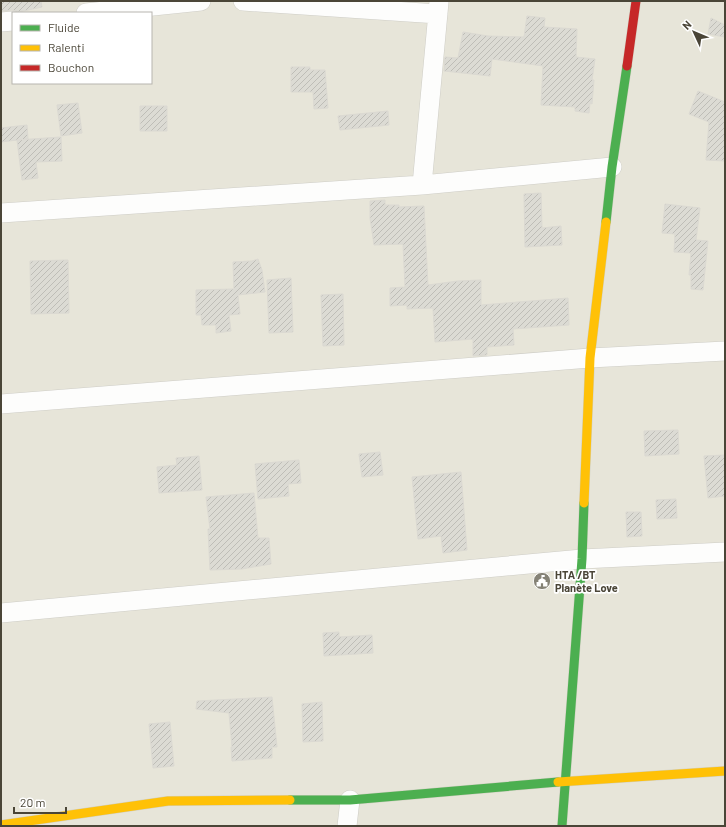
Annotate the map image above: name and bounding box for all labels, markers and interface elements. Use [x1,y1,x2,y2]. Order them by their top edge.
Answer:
legend [12,12,152,84]
north arrow [674,12,714,52]
text: N [679,18,694,32]
text: Fluide [48,20,80,34]
text: Ralenti [48,40,85,54]
text: Bouchon [48,60,94,74]
place label: HTA /BT Planète Love [555,568,618,594]
public building icon: HTA /BT Planète Love [532,571,552,591]
scale bar [14,789,66,815]
text: 20 m [20,795,46,809]

